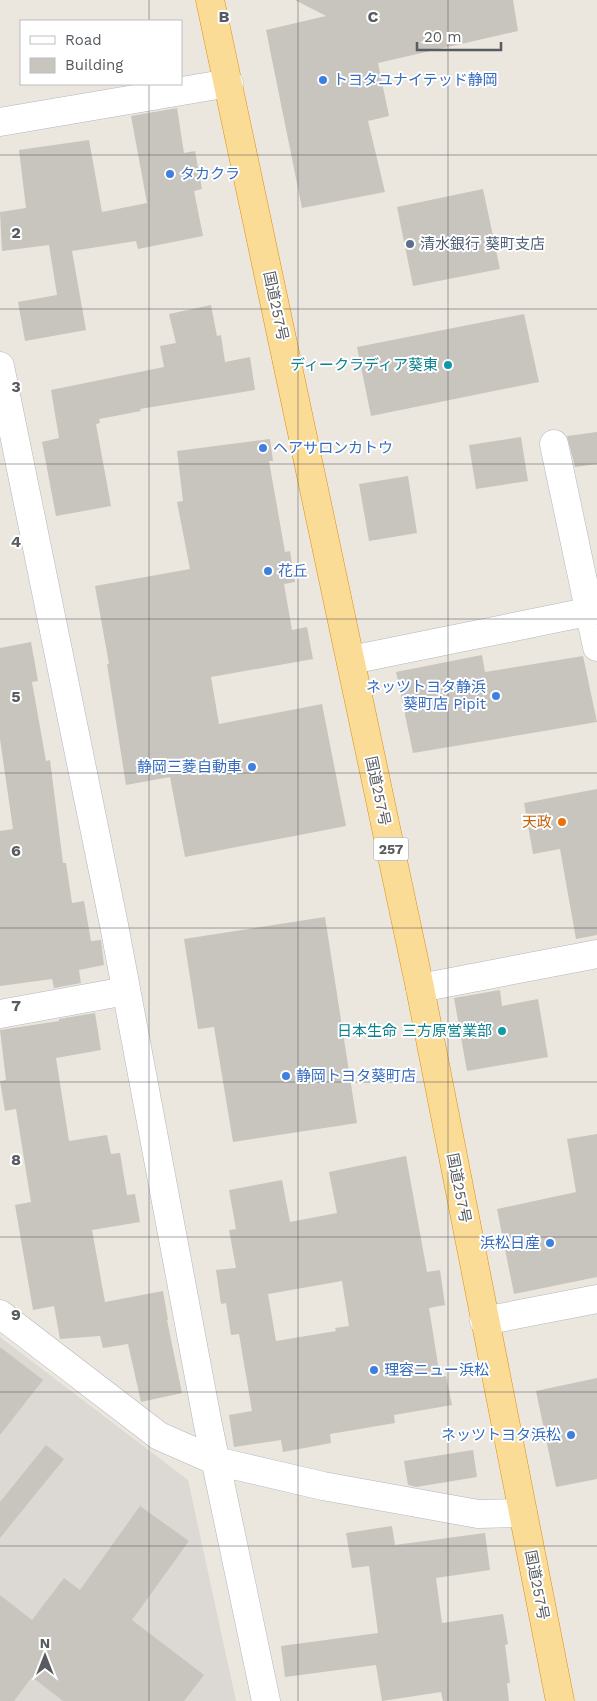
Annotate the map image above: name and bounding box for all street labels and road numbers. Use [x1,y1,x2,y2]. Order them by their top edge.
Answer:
street label: 国道257号 [260,269,292,343]
street label: 国道257号 [362,754,394,828]
road number: 257 [374,838,408,861]
street label: 国道257号 [443,1151,475,1225]
street label: 国道257号 [521,1548,553,1622]

